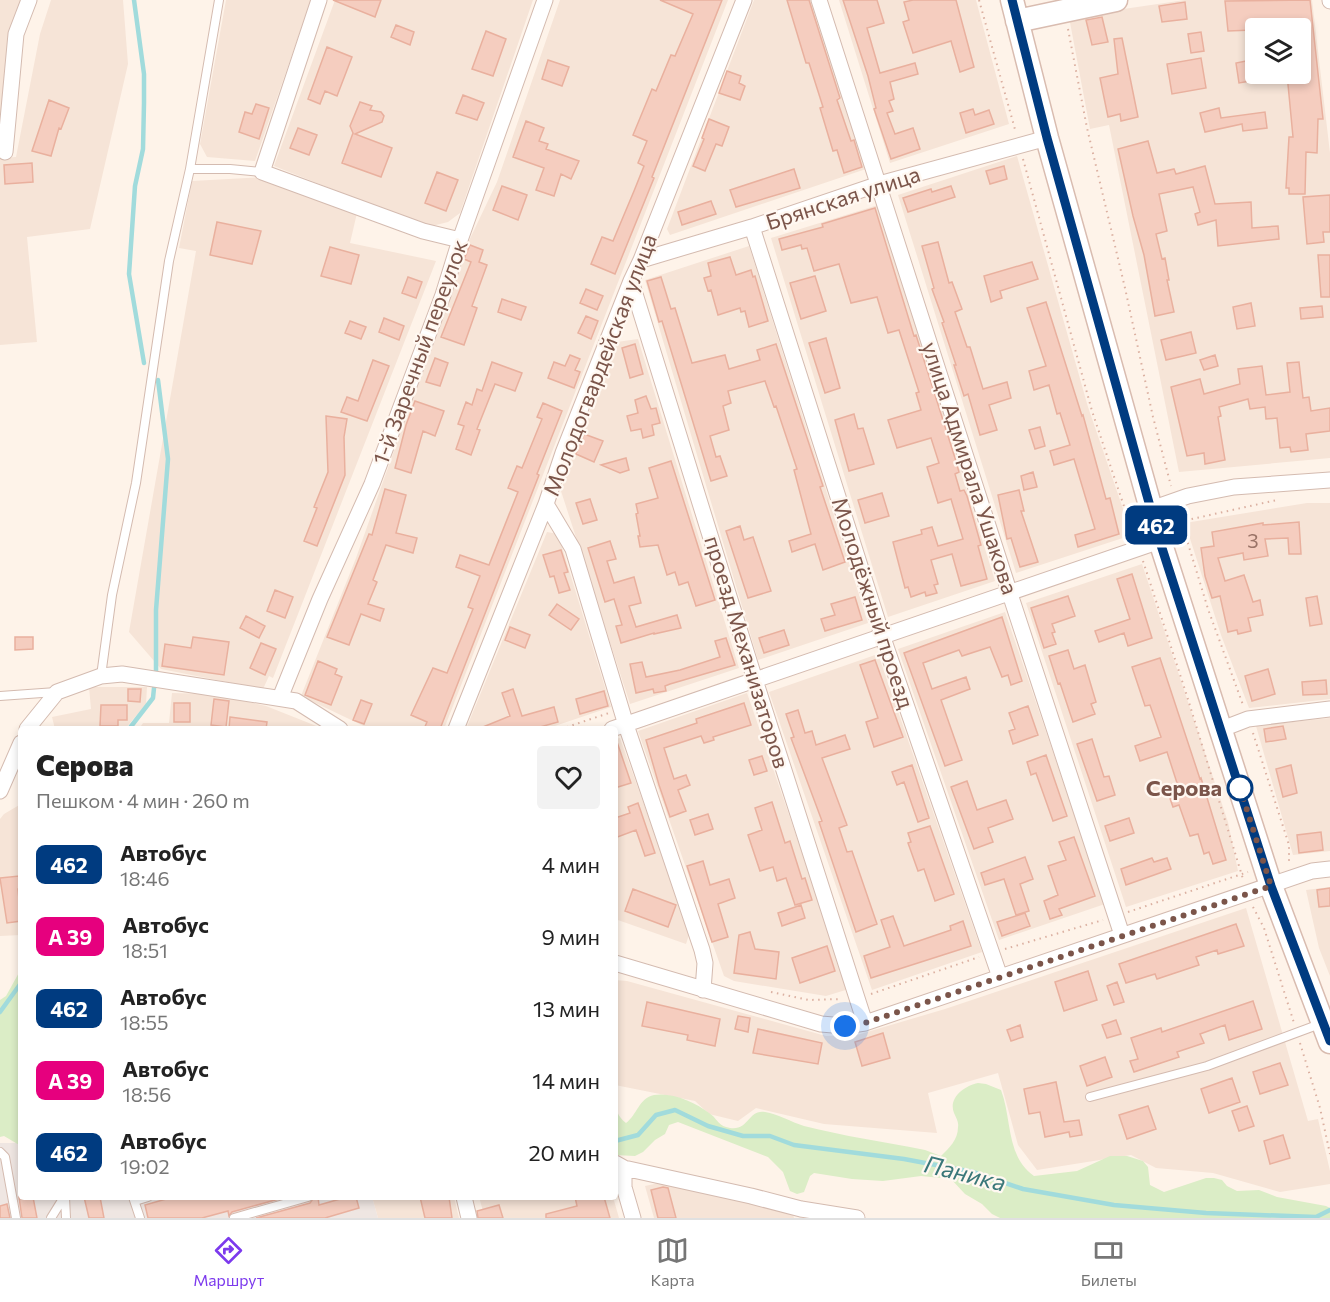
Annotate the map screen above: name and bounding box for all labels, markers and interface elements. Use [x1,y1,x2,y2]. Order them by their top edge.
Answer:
map controls [1245,18,1311,84]
button: layers [1245,18,1311,84]
street label: Брянская улица [762,160,923,235]
street label: Молодогвардейская улица [537,230,662,500]
street label: 1-й Заречный переулок [366,235,473,468]
street label: улица Адмирала Ушакова [917,338,1024,598]
street label: Молодёжный проезд [827,494,920,712]
line badge: 462 [1122,506,1190,544]
text: 462 [1137,513,1175,538]
house number: 3 [1247,528,1259,552]
street label: проезд Механизаторов [699,532,796,771]
button: heart [537,746,600,809]
text: Серова [36,748,133,782]
place label: Серова [1146,774,1222,801]
marker: Серова [1227,775,1253,801]
text: Пешком · 4 мин · 260 m [36,788,250,812]
text: Автобус [120,839,207,866]
text: 4 мин [542,851,600,878]
text: 462 [50,852,88,877]
text: 18:46 [120,866,170,890]
text: Автобус [122,911,209,938]
text: 9 мин [542,923,600,950]
text: А 39 [48,924,92,949]
text: 18:51 [122,938,168,962]
text: Автобус [120,983,207,1010]
text: 13 мин [533,995,600,1022]
text: 462 [50,996,88,1021]
text: 18:55 [120,1010,168,1034]
your location [830,1011,860,1041]
text: Автобус [122,1055,209,1082]
text: 14 мин [532,1067,600,1094]
text: А 39 [48,1068,92,1093]
text: 18:56 [122,1082,171,1106]
text: Автобус [120,1127,207,1154]
text: 20 мин [528,1139,600,1166]
text: 462 [50,1140,88,1165]
water label: Паника [922,1148,1009,1197]
text: 19:02 [120,1154,170,1178]
tab: Маршрут [193,1234,264,1289]
tab: Карта [650,1234,695,1289]
tab: Билеты [1081,1234,1137,1289]

